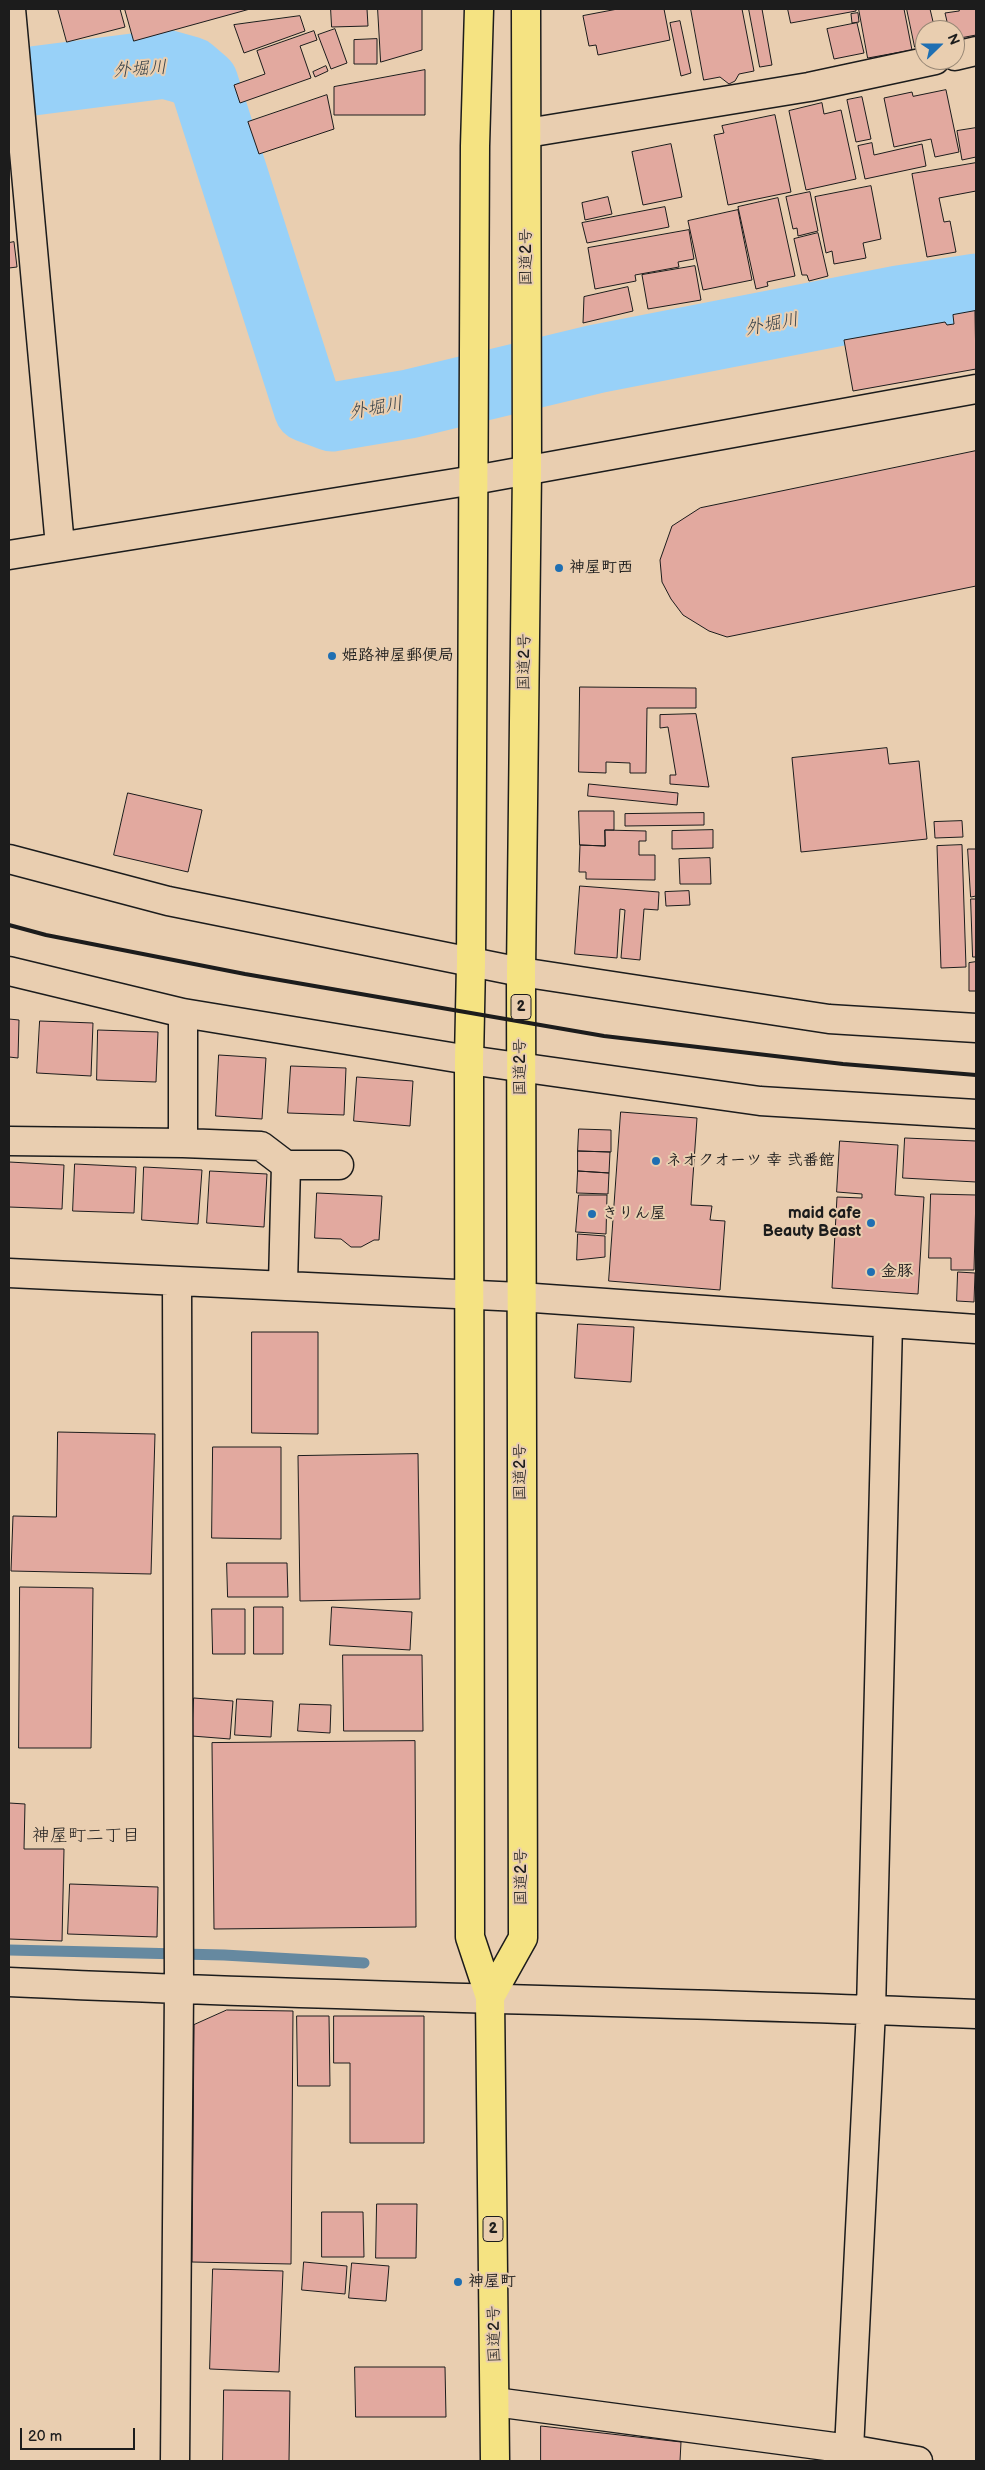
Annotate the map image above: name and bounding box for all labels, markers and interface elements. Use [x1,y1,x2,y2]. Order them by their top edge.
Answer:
north arrow [915,20,965,70]
text: N [944,32,963,48]
water label: 外堀川 [112,57,168,83]
street label: 国道2号 [517,228,537,286]
water label: 外堀川 [743,309,801,341]
water label: 外堀川 [348,394,404,424]
place label: 神屋町西 [569,558,633,578]
marker: 神屋町西 [553,562,565,574]
street label: 国道2号 [515,633,535,691]
place label: 姫路神屋郵便局 [342,646,454,666]
marker: 姫路神屋郵便局 [326,650,338,662]
road number: 2 [511,994,531,1020]
street label: 国道2号 [511,1038,531,1096]
place label: ネオクオーツ 幸 弐番館 [666,1151,835,1171]
marker: ネオクオーツ 幸 弐番館 [650,1155,662,1167]
place label: きりん屋 [602,1204,666,1224]
place label: maid cafe Beauty Beast [762,1204,861,1242]
marker: きりん屋 [586,1208,598,1220]
marker: maid cafe Beauty Beast [865,1217,877,1229]
place label: 金豚 [881,1262,913,1282]
marker: 金豚 [865,1266,877,1278]
street label: 国道2号 [511,1443,531,1501]
district label: 神屋町二丁目 [32,1825,140,1847]
street label: 国道2号 [512,1848,532,1906]
road number: 2 [483,2216,503,2242]
place label: 神屋町 [468,2272,516,2292]
marker: 神屋町 [452,2276,464,2288]
street label: 国道2号 [485,2305,505,2363]
scale bar [22,2418,138,2450]
text: 20 m [28,2427,62,2446]

